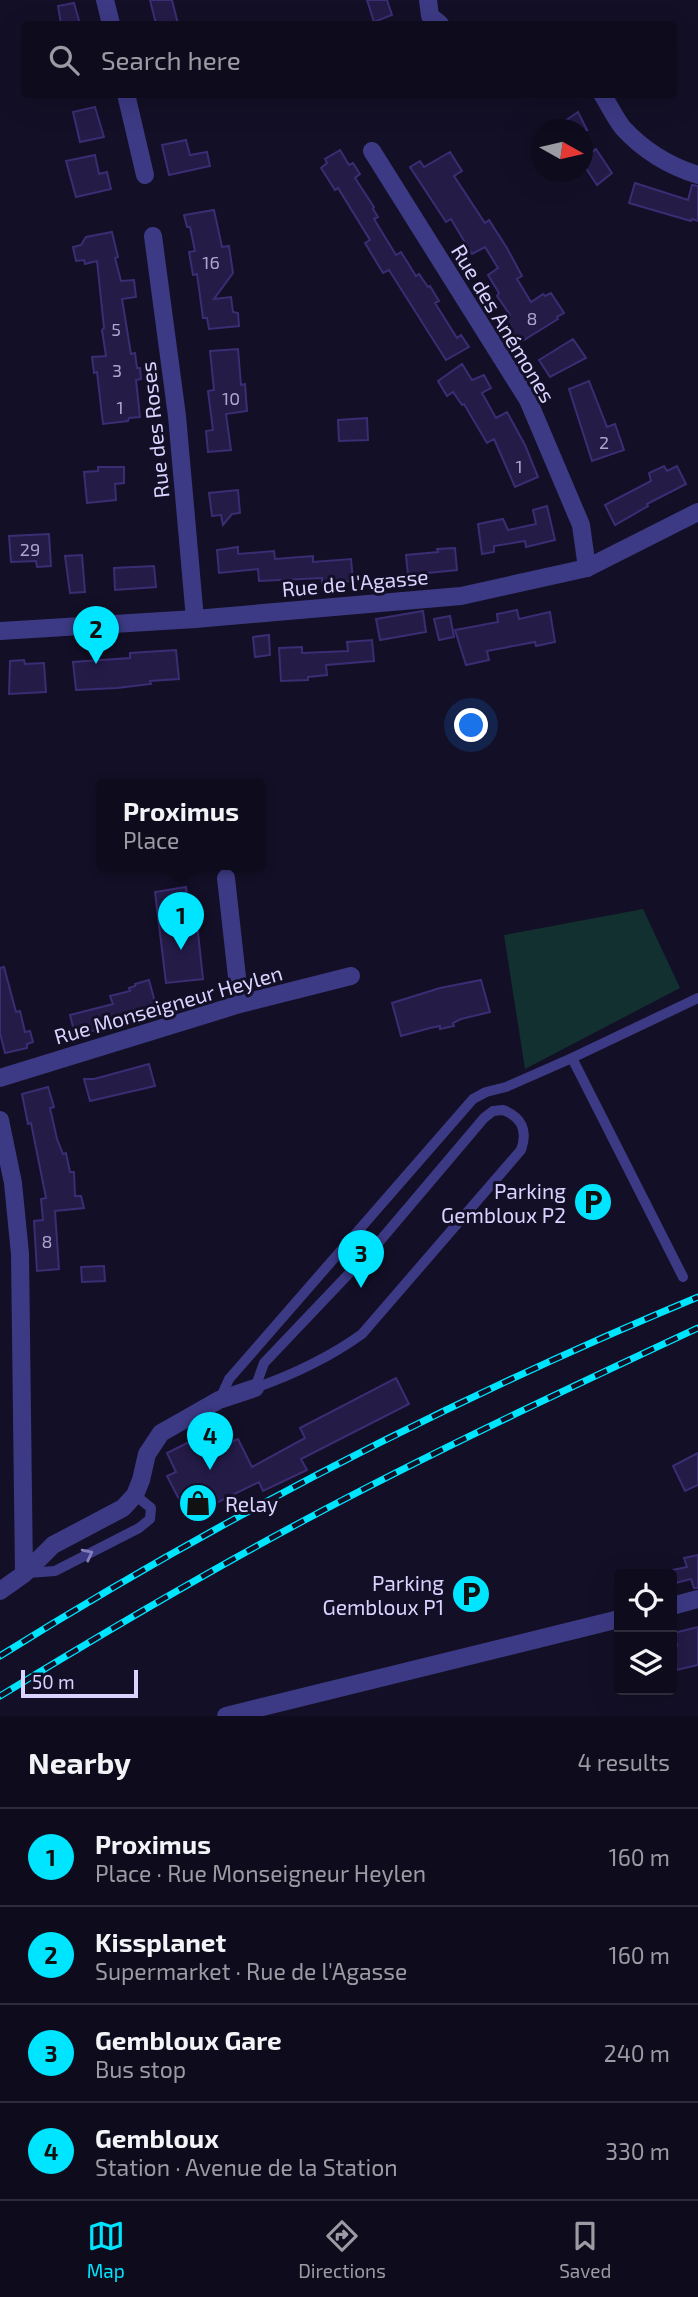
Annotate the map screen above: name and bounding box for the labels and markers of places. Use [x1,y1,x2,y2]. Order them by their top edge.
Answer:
pin: 2 [73,606,119,664]
pin: 1 [158,892,204,950]
place label: Parking Gembloux P2 [441,1178,566,1227]
parking icon: Parking Gembloux P2 [572,1181,614,1223]
pin: 3 [338,1230,384,1288]
pin: 4 [187,1412,233,1470]
shop icon: Relay [177,1482,219,1524]
place label: Relay [225,1491,278,1516]
place label: Parking Gembloux P1 [323,1570,444,1619]
parking icon: Parking Gembloux P1 [450,1573,492,1615]

